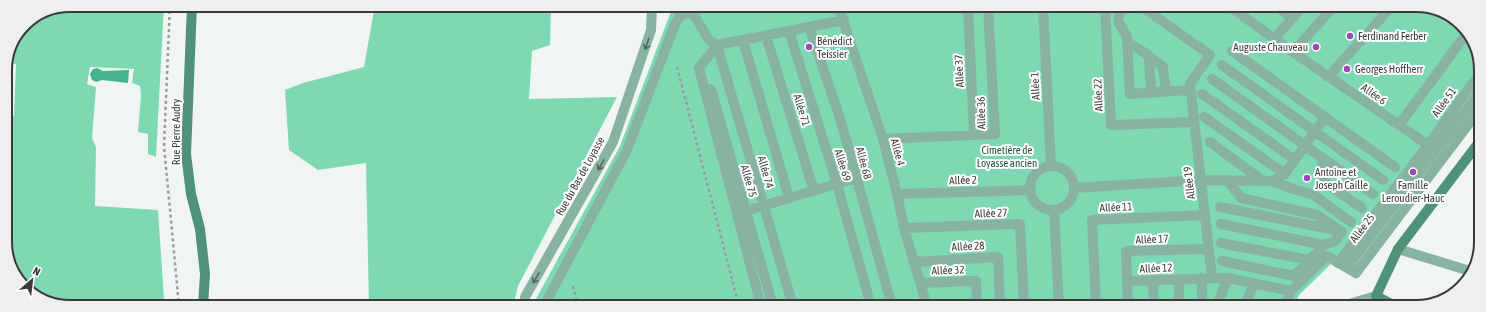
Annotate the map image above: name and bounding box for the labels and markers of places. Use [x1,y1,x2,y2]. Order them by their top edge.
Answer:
place label: Ferdinand Ferber [1358,30,1427,42]
marker: Ferdinand Ferber [1345,31,1355,41]
place label: Bénédict Teissier [817,35,852,60]
place label: Auguste Chauveau [1233,41,1308,53]
marker: Bénédict Teissier [804,42,814,52]
marker: Auguste Chauveau [1311,42,1321,52]
place label: Georges Hoffherr [1355,63,1424,75]
marker: Georges Hoffherr [1342,64,1352,74]
place label: Antoine et Joseph Caille [1315,166,1368,191]
marker: Famille Leroudier-Hauc [1408,167,1418,177]
marker: Antoine et Joseph Caille [1302,173,1312,183]
place label: Famille Leroudier-Hauc [1382,179,1445,204]

